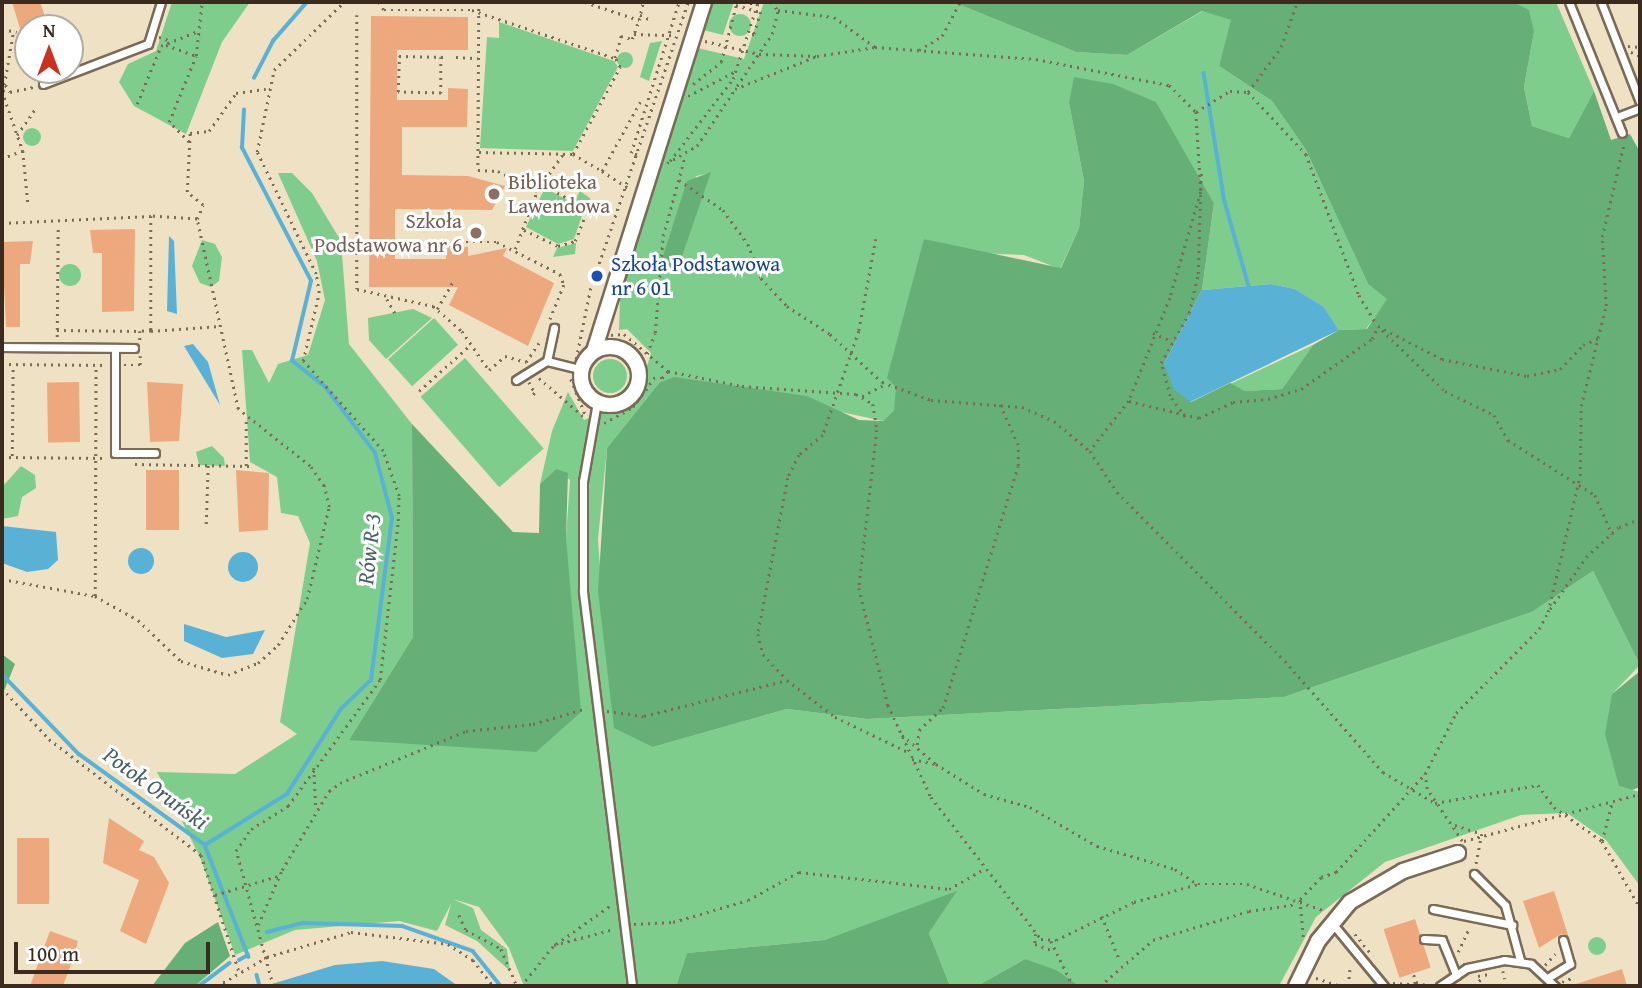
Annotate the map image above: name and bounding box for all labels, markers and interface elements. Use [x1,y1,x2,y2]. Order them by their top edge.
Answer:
north arrow [14,14,84,84]
text: N [43,16,55,44]
place label: Biblioteka Lawendowa [508,169,610,219]
marker: Biblioteka Lawendowa [486,186,502,202]
place label: Szkoła Podstawowa nr 6 [314,208,462,258]
marker: Szkoła Podstawowa nr 6 [468,225,484,241]
place label: Szkoła Podstawowa nr 6 01 [611,251,780,301]
marker: Szkoła Podstawowa nr 6 01 [589,268,605,284]
water label: Rów R-3 [352,512,386,586]
water label: Potok Oruński [98,741,214,835]
scale bar [18,928,214,972]
text: 100 m [27,938,79,969]

